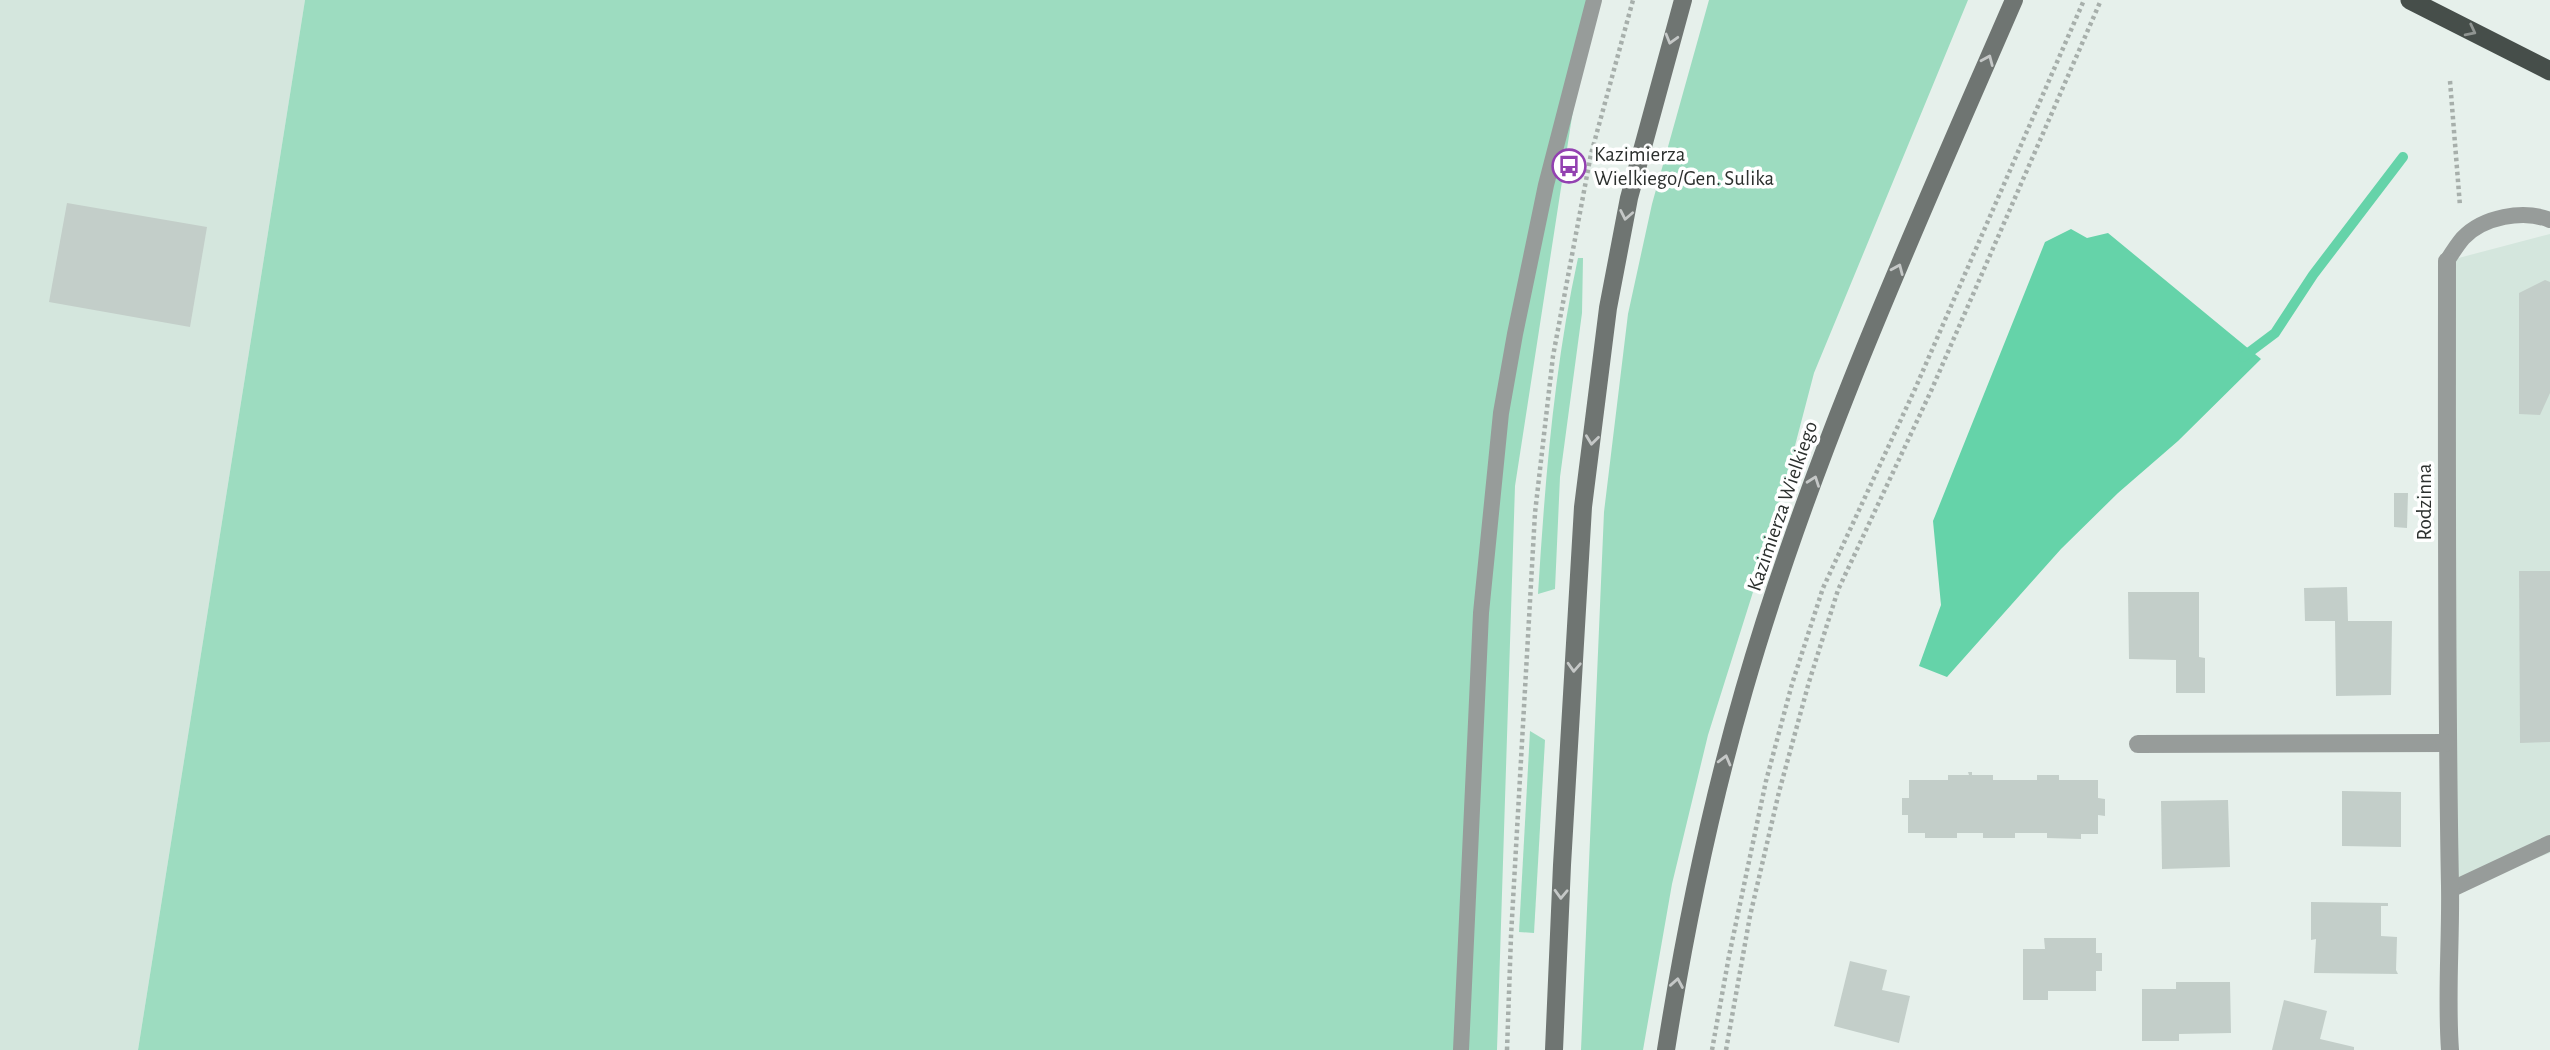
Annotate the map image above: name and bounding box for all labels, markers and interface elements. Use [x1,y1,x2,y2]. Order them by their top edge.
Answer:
one-way arrow [2464,22,2476,36]
one-way arrow [1665,33,1680,45]
one-way arrow [1980,55,1994,68]
place label: Kazimierza Wielkiego/Gen. Sulika [1594,144,1774,189]
bus stop icon: Kazimierza Wielkiego/Gen. Sulika [1550,147,1588,185]
one-way arrow [1619,209,1634,221]
one-way arrow [1890,264,1904,277]
street label: Kazimierza Wielkiego [1744,418,1821,594]
one-way arrow [1584,434,1599,446]
street label: Rodzinna [2414,463,2435,541]
one-way arrow [1806,475,1820,487]
one-way arrow [1567,662,1582,673]
one-way arrow [1717,755,1731,767]
one-way arrow [1553,889,1568,900]
one-way arrow [1669,977,1684,989]

